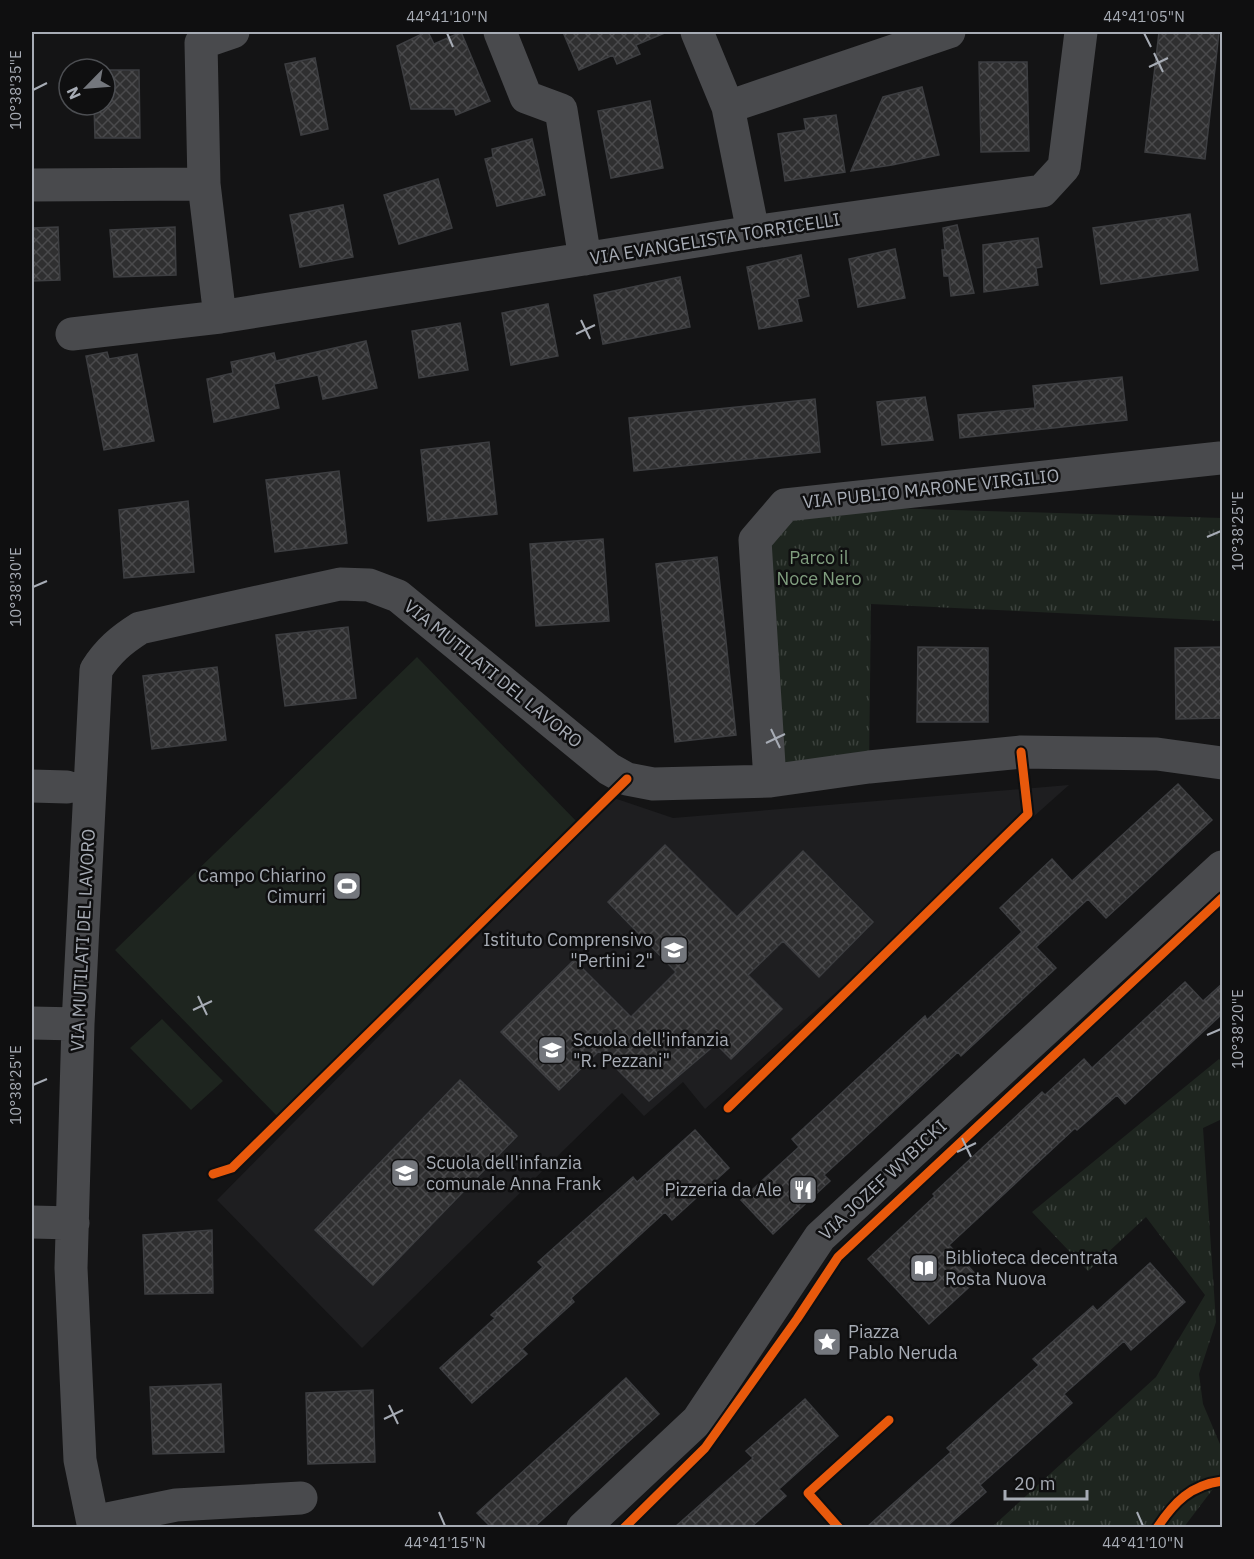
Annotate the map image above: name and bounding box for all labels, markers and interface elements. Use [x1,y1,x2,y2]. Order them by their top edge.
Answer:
text: 44°41'10"N [406,7,488,26]
text: 44°41'05"N [1103,7,1185,26]
text: 10°38'35"E [6,50,25,130]
north arrow [57,57,117,117]
text: N [62,84,85,103]
street label: VIA EVANGELISTA TORRICELLI [588,207,842,270]
street label: VIA PUBLIO MARONE VIRGILIO [801,464,1060,513]
text: 10°38'25"E [1228,491,1247,571]
park label: Parco il Noce Nero [776,546,862,590]
text: 10°38'30"E [6,547,25,627]
street label: VIA MUTILATI DEL LAVORO [399,594,587,753]
street label: VIA MUTILATI DEL LAVORO [65,828,100,1052]
place label: Campo Chiarino Cimurri [198,864,326,908]
sports icon: Campo Chiarino Cimurri [331,870,363,902]
place label: Istituto Comprensivo "Pertini 2" [483,928,653,972]
school or university icon: Istituto Comprensivo "Pertini 2" [658,934,690,966]
text: 10°38'20"E [1228,989,1247,1069]
place label: Scuola dell'infanzia "R. Pezzani" [573,1028,729,1072]
school or university icon: Scuola dell'infanzia "R. Pezzani" [536,1034,568,1066]
text: 10°38'25"E [6,1045,25,1125]
street label: VIA JOZEF WYBICKI [814,1114,951,1245]
place label: Scuola dell'infanzia comunale Anna Frank [426,1151,602,1195]
school or university icon: Scuola dell'infanzia comunale Anna Frank [389,1157,421,1189]
restaurant icon: Pizzeria da Ale [787,1174,819,1206]
place label: Pizzeria da Ale [665,1178,782,1201]
place label: Biblioteca decentrata Rosta Nuova [945,1246,1118,1290]
library icon: Biblioteca decentrata Rosta Nuova [908,1252,940,1284]
place label: Piazza Pablo Neruda [848,1320,958,1364]
place icon: Piazza Pablo Neruda [811,1326,843,1358]
scale bar [1005,1463,1088,1501]
text: 20 m [1014,1472,1056,1495]
text: 44°41'15"N [404,1533,486,1552]
text: 44°41'10"N [1102,1533,1184,1552]

